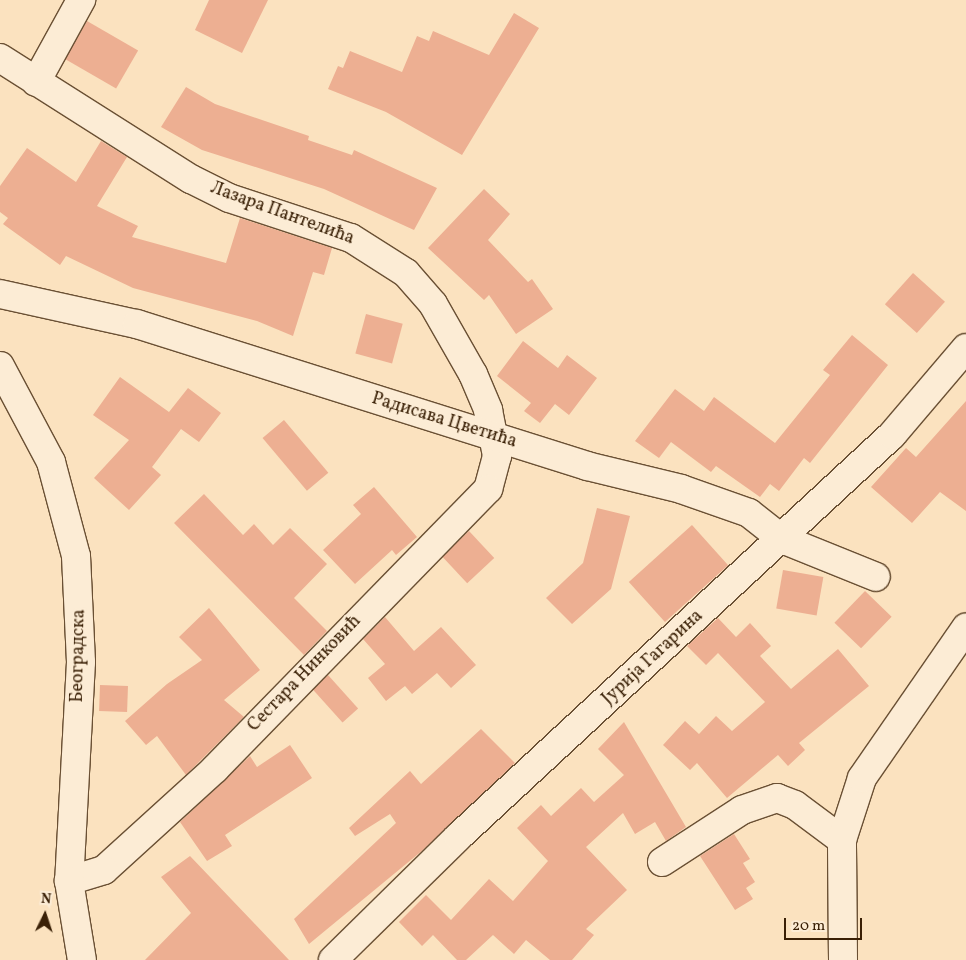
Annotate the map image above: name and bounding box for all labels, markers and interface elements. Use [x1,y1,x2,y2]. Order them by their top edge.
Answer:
street label: Лазара Пантелића [207,178,357,250]
street label: Радисава Цветића [369,389,519,453]
street label: Јурија Гагарина [598,606,708,710]
street label: Београдска [67,609,91,703]
street label: Сестара Нинковић [244,611,366,737]
north arrow [20,890,70,940]
text: N [40,890,52,909]
scale bar [786,908,864,940]
text: 20 m [792,916,825,937]

